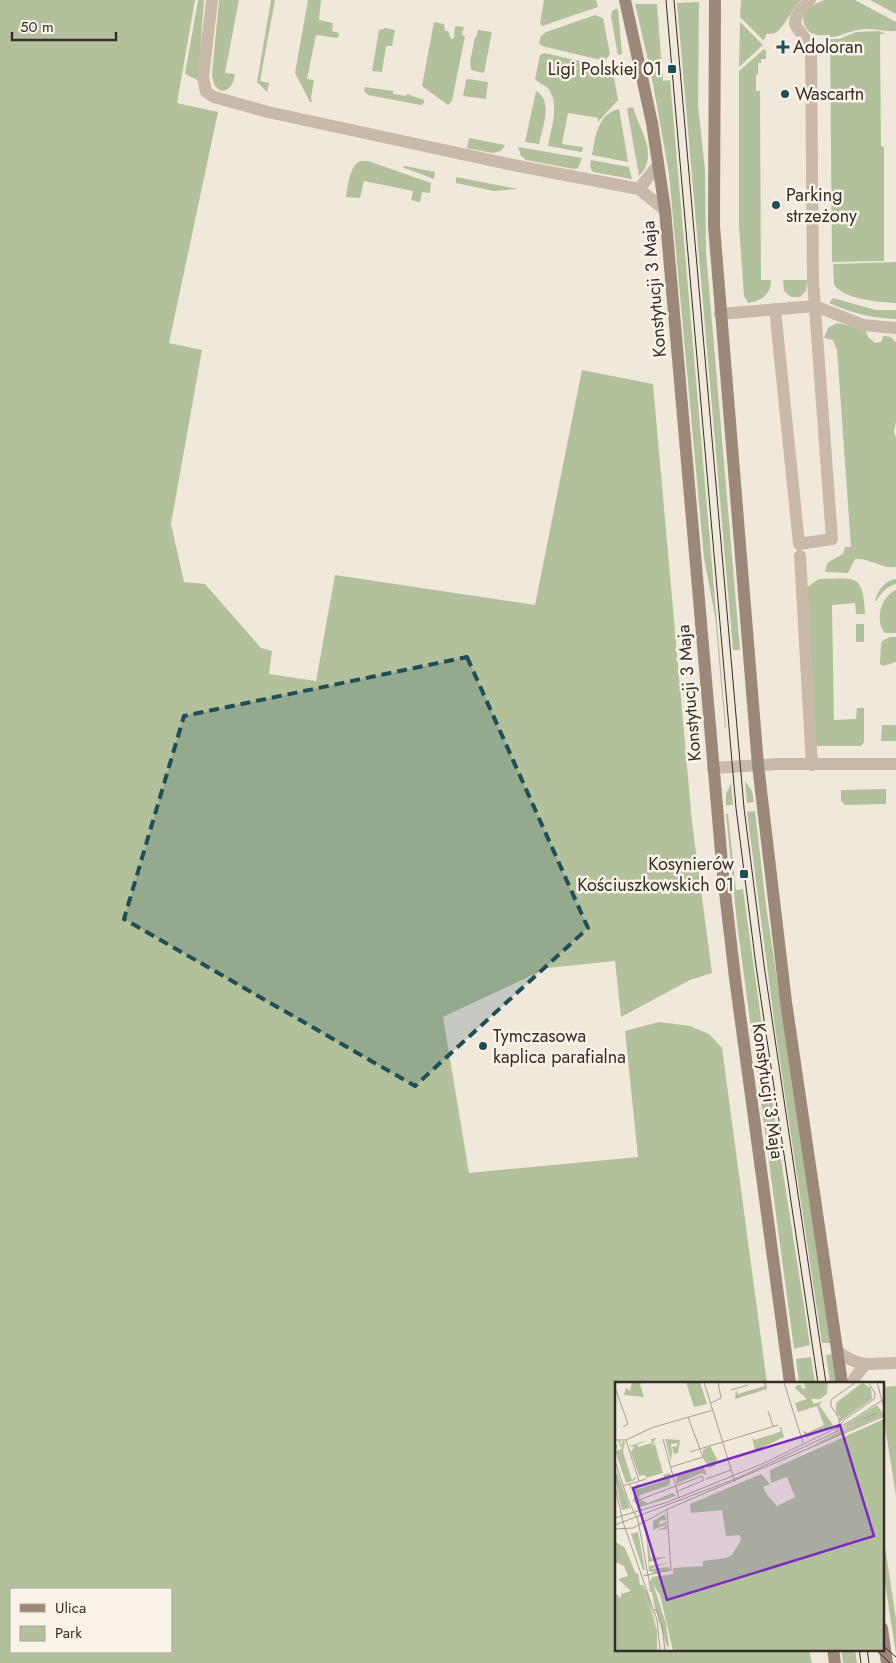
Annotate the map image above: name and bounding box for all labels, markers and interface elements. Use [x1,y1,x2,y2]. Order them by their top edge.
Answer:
scale bar [12,10,116,42]
text: 50 m [20,16,54,38]
place label: Adoloran [793,34,863,60]
marker: Adoloran [777,41,789,53]
place label: Ligi Polskiej 01 [548,56,662,82]
marker: Ligi Polskiej 01 [666,63,678,75]
place label: Wascartn [795,81,864,107]
marker: Wascartn [779,88,791,100]
place label: Parking strzeżony [786,182,857,229]
marker: Parking strzeżony [770,199,782,211]
street label: Konstytucji 3 Maja [635,220,673,358]
street label: Konstytucji 3 Maja [670,624,708,762]
place label: Kosynierów Kościuszkowskich 01 [577,851,735,898]
marker: Kosynierów Kościuszkowskich 01 [738,868,750,880]
street label: Konstytucji 3 Maja [746,1021,790,1161]
place label: Tymczasowa kaplica parafialna [493,1023,626,1070]
marker: Tymczasowa kaplica parafialna [477,1040,489,1052]
inset map [615,1382,884,1650]
legend [10,1588,172,1653]
text: Ulica [55,1597,86,1619]
text: Park [55,1622,82,1644]

